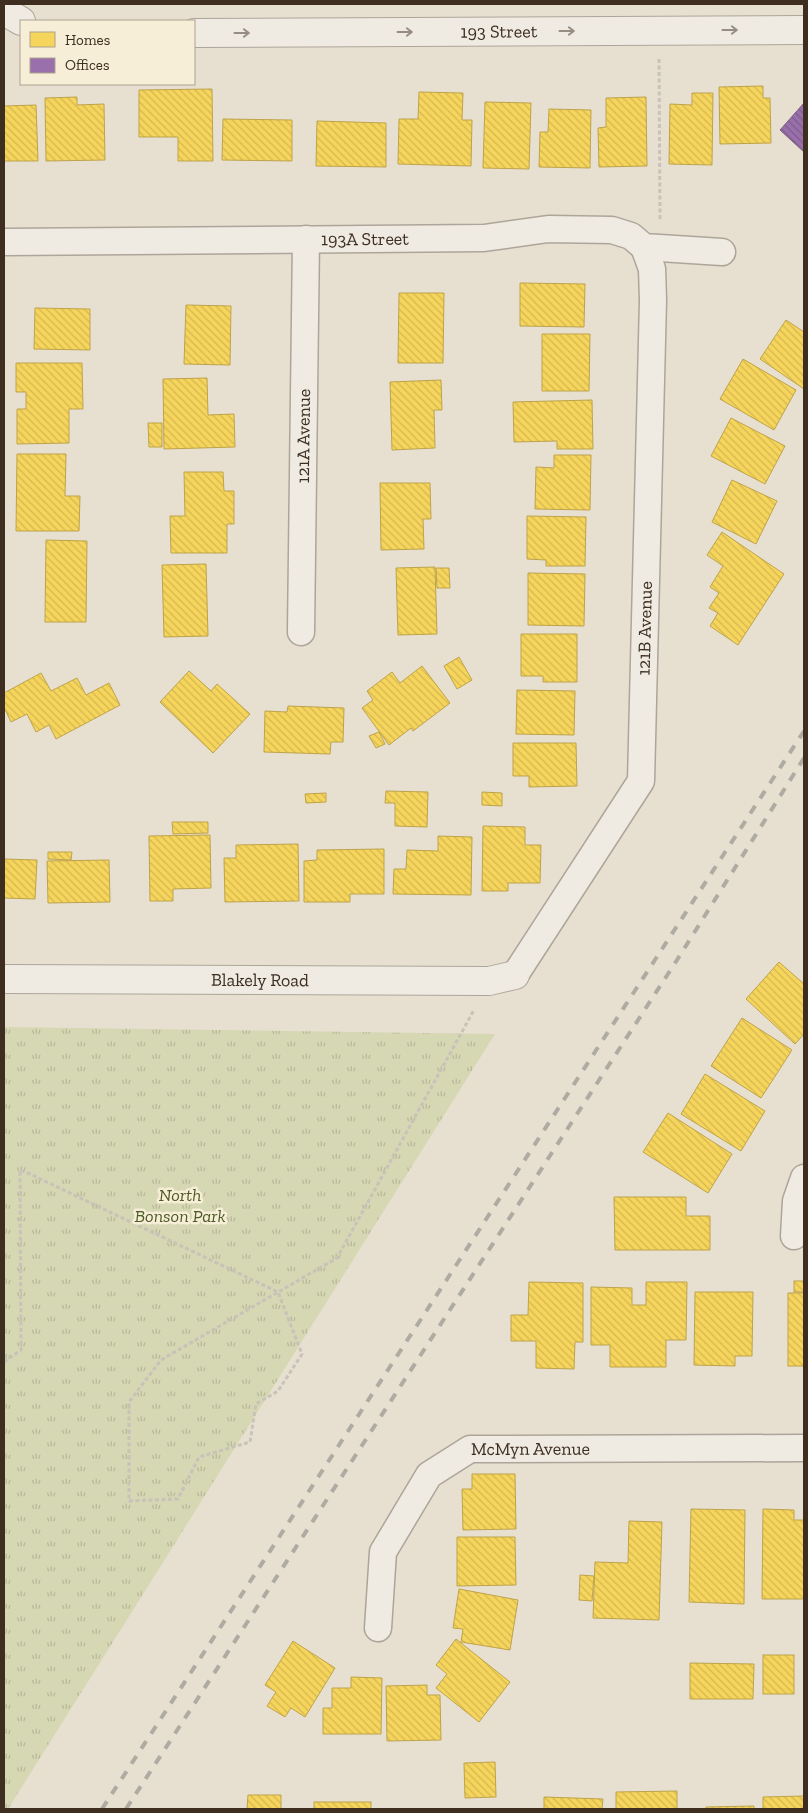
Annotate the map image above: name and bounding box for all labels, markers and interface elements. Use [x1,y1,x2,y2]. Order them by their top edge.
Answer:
legend [20,20,195,85]
street label: 193 Street [460,20,538,43]
one-way arrow [722,25,738,35]
one-way arrow [559,26,575,36]
one-way arrow [396,27,413,37]
one-way arrow [234,28,250,38]
text: Homes [65,31,110,49]
text: Offices [65,56,109,74]
street label: 193A Street [321,228,409,250]
street label: 121A Avenue [292,388,315,484]
street label: 121B Avenue [633,581,657,676]
street label: Blakely Road [211,969,309,991]
park label: North Bonson Park [134,1184,226,1227]
street label: McMyn Avenue [471,1438,590,1460]

